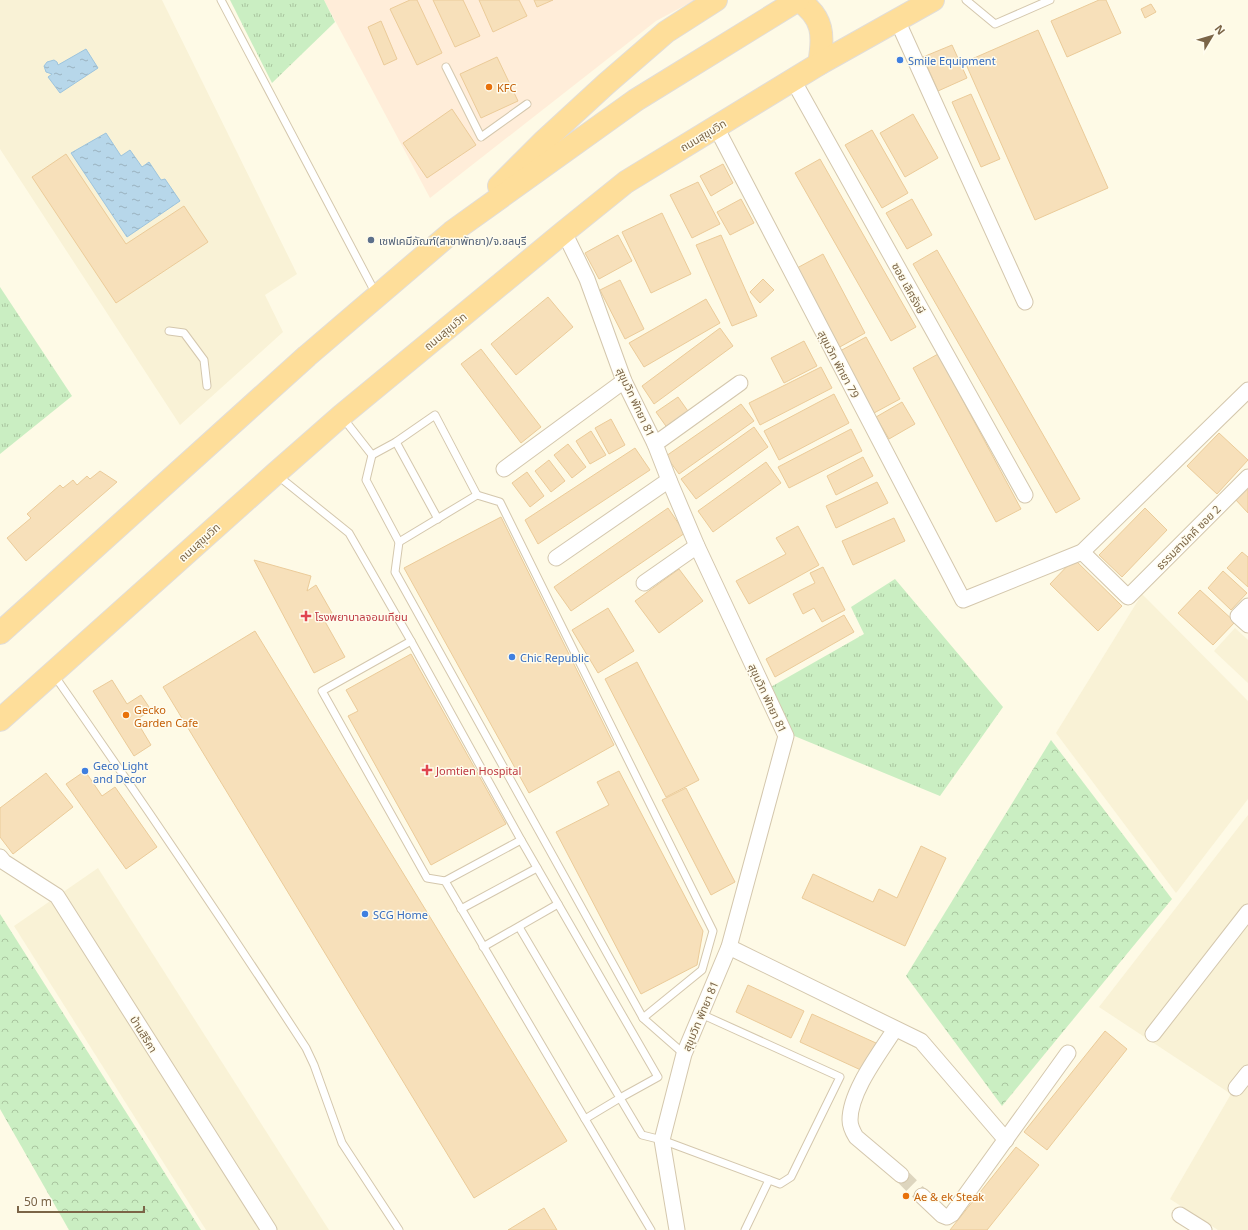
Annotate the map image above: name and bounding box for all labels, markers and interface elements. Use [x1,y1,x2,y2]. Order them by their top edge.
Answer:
north arrow [1192,16,1232,56]
text: N [1212,21,1229,38]
place label: Smile Equipment [908,53,996,68]
marker: Smile Equipment [895,55,905,65]
place label: KFC [497,80,517,95]
marker: KFC [484,82,494,92]
street label: ถนนสุขุมวิท [677,115,729,155]
place label: เซฟเคมีภัณฑ์(สาขาพัทยา)/จ.ชลบุรี [379,233,527,248]
marker: เซฟเคมีภัณฑ์(สาขาพัทยา)/จ.ชลบุรี [366,235,376,245]
street label: ซอย เลิศรังษี [889,260,929,316]
street label: ถนนสุขุมวิท [421,309,469,353]
street label: สุขุมวิท พัทยา 79 [815,327,863,401]
street label: สุขุมวิท พัทยา 81 [613,365,659,439]
street label: ธรรมสามัคคี ซอย 2 [1152,501,1224,573]
street label: ถนนสุขุมวิท [175,519,223,565]
place label: โรงพยาบาลจอมเทียน [315,609,408,624]
marker: โรงพยาบาลจอมเทียน [300,610,312,622]
place label: Chic Republic [520,650,589,665]
marker: Chic Republic [507,652,517,662]
street label: สุขุมวิท พัทยา 81 [745,661,791,735]
place label: Gecko Garden Cafe [134,702,198,730]
marker: Gecko Garden Cafe [121,710,131,720]
place label: Geco Light and Decor [93,758,148,786]
place label: Jomtien Hospital [435,763,521,778]
marker: Jomtien Hospital [421,764,433,776]
marker: Geco Light and Decor [80,766,90,776]
place label: SCG Home [373,907,428,922]
marker: SCG Home [360,909,370,919]
street label: สุขุมวิท พัทยา 81 [678,979,722,1053]
street label: บ้านสิริคา [127,1013,161,1055]
scale bar [18,1188,144,1214]
place label: Ae & ek Steak [914,1189,984,1204]
marker: Ae & ek Steak [901,1191,911,1201]
text: 50 m [24,1193,52,1210]

